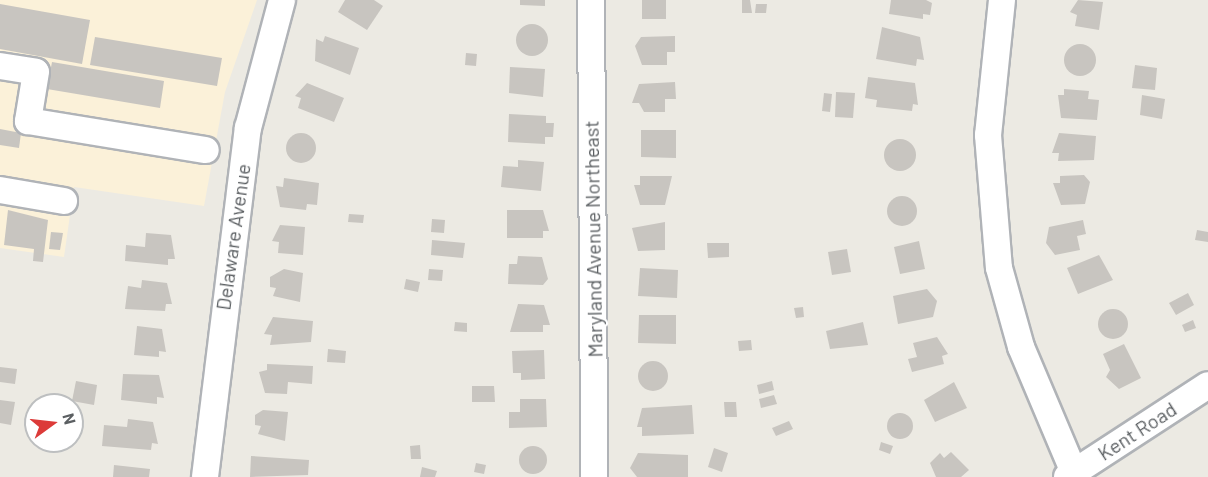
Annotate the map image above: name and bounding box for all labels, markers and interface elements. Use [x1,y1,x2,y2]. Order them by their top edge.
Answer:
street label: Maryland Avenue Northeast [579,120,607,358]
street label: Delaware Avenue [211,162,255,312]
north arrow [24,393,84,453]
street label: Kent Road [1093,397,1181,465]
text: N [59,411,80,426]

